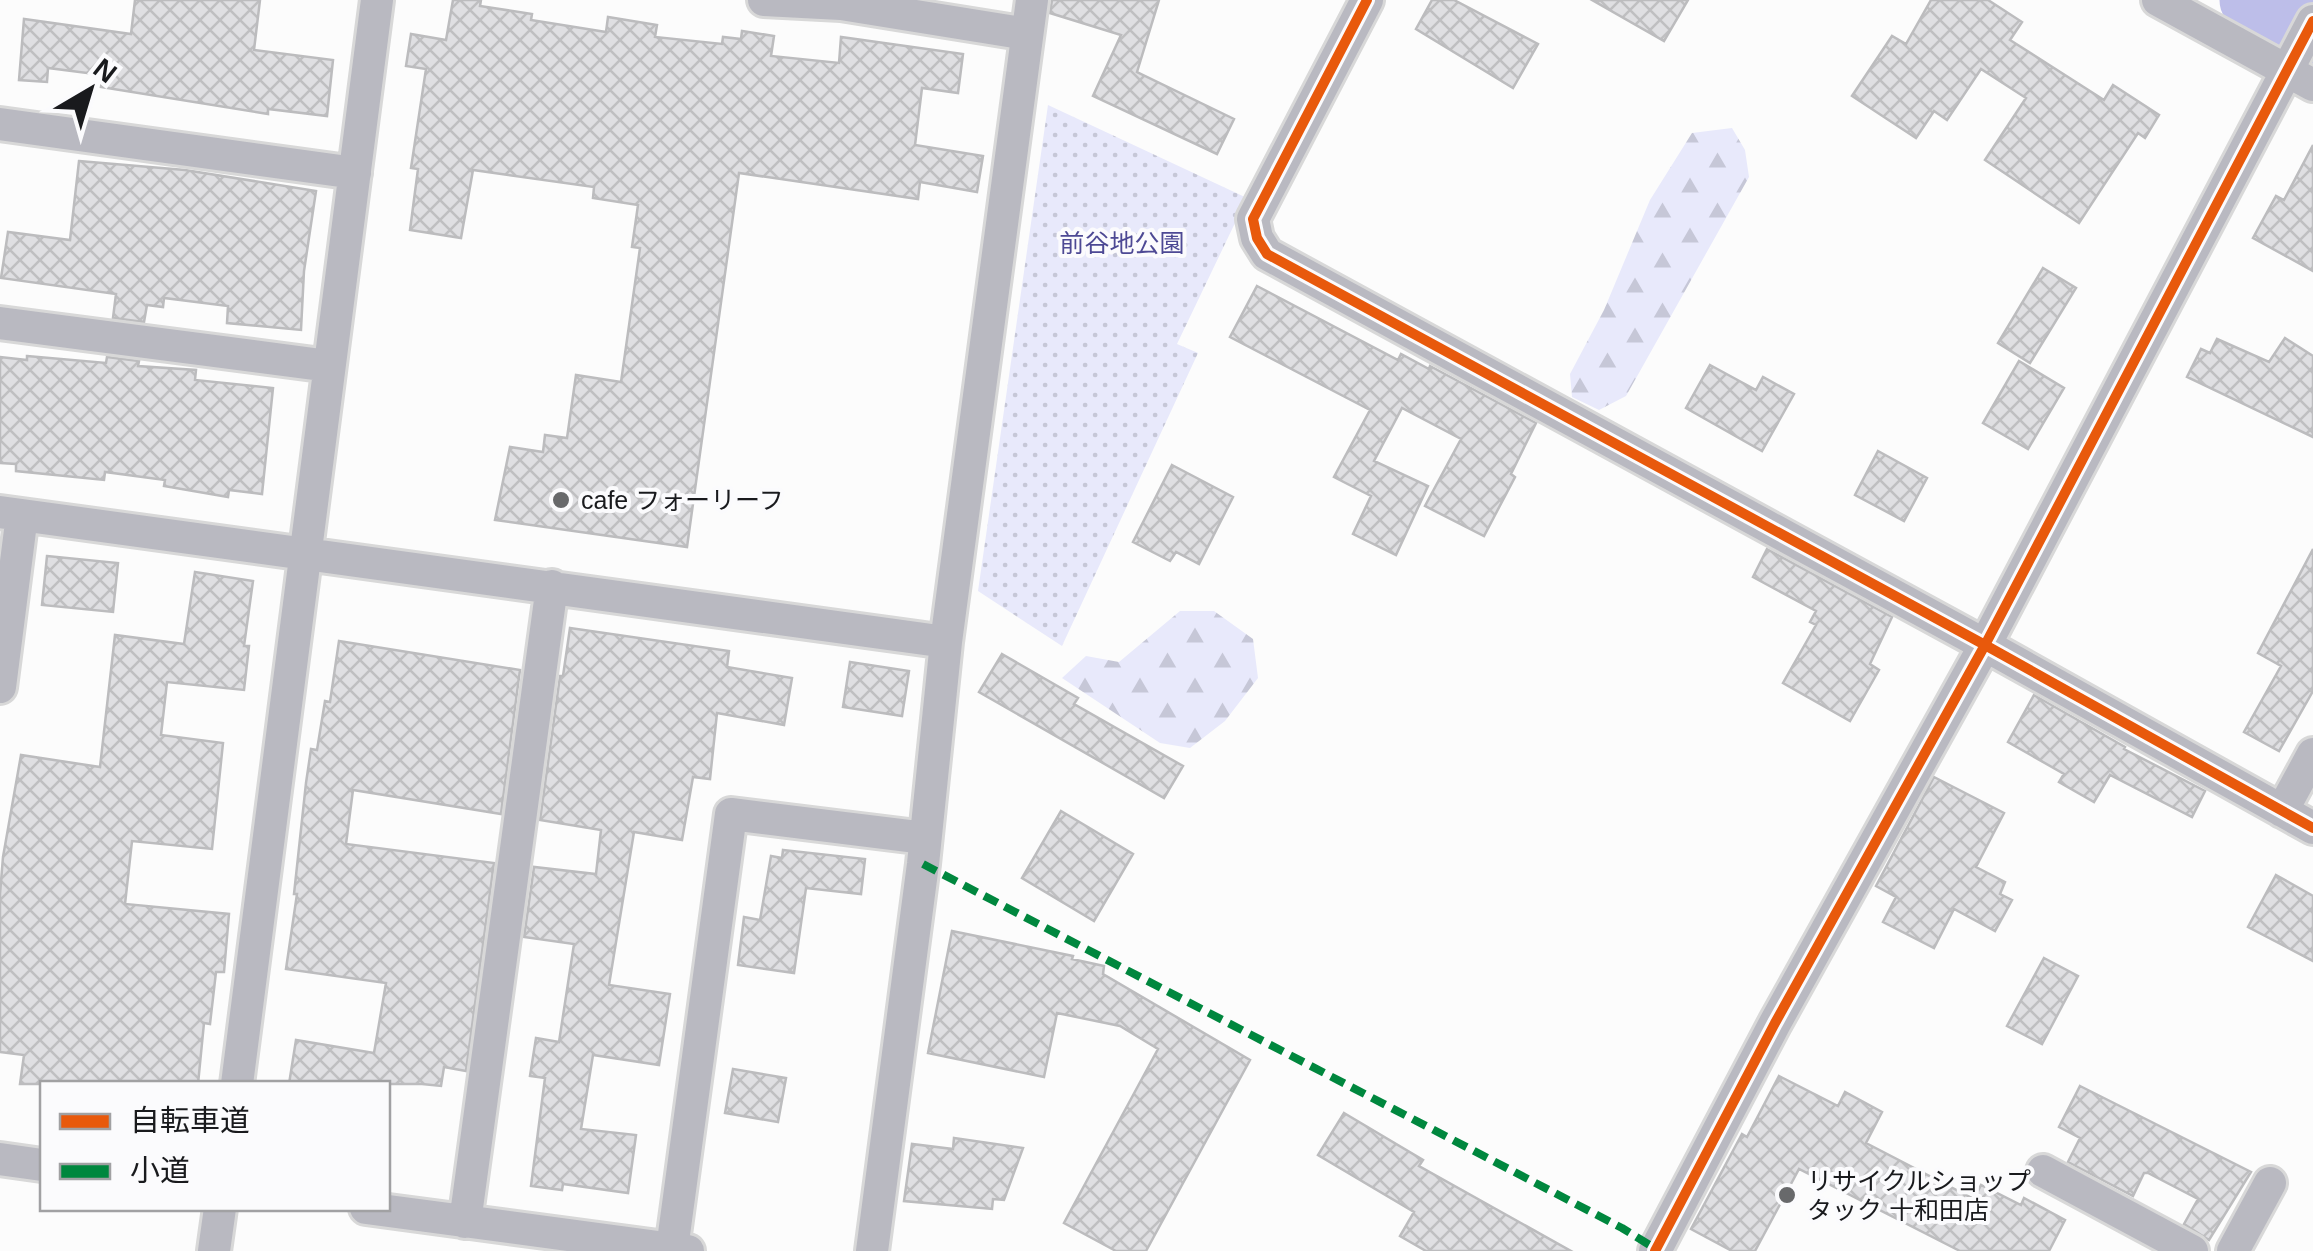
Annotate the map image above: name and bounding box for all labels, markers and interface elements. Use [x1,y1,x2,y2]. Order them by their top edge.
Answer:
north arrow [40,40,140,140]
text: N [88,52,123,89]
park label: 前谷地公園 [1059,229,1185,257]
place label: cafe フォーリーフ [581,486,784,514]
marker: cafe フォーリーフ [550,489,572,511]
legend [40,1081,390,1211]
text: 自転車道 [130,1104,250,1137]
text: 小道 [130,1154,190,1187]
place label: リサイクルショップ タック 十和田店 [1807,1167,2031,1224]
marker: リサイクルショップ タック 十和田店 [1776,1184,1798,1206]

